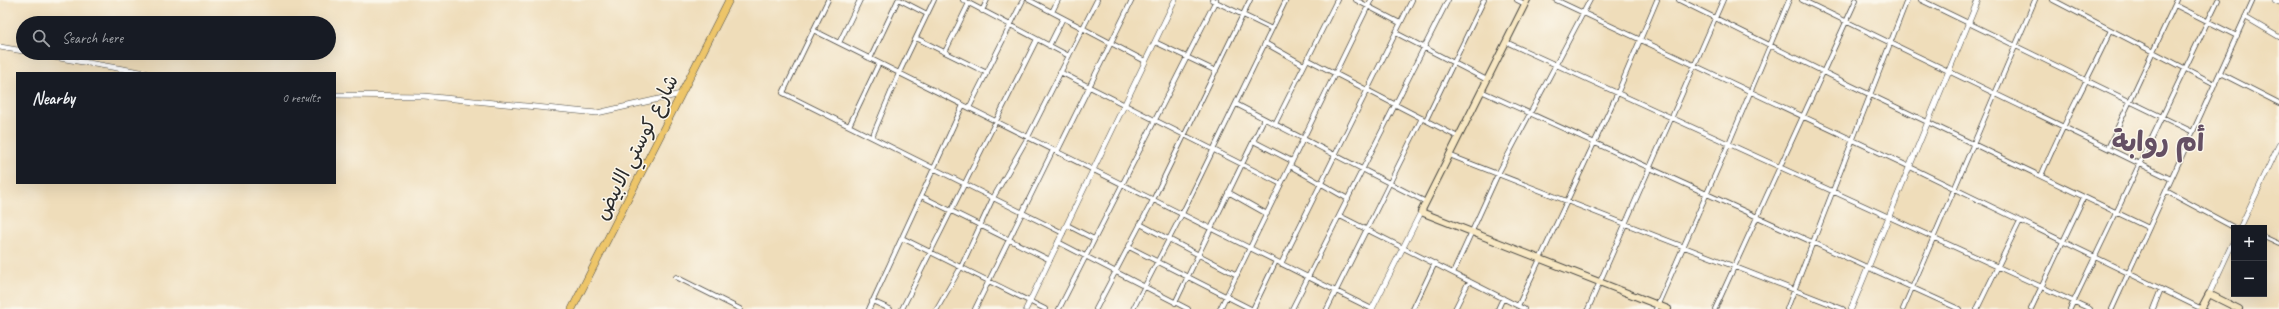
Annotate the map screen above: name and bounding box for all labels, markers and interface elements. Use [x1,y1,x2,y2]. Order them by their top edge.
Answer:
search box [16,16,336,60]
icon: search [30,27,52,49]
text: Search here [62,29,123,48]
street label: شارع كوستي الابيض [589,70,688,226]
text: Nearby [32,88,75,109]
text: 0 results [282,90,320,106]
district label: أم روابة [2112,124,2205,163]
map controls [2231,225,2267,297]
button: + [2231,225,2267,261]
button: − [2231,261,2267,297]

